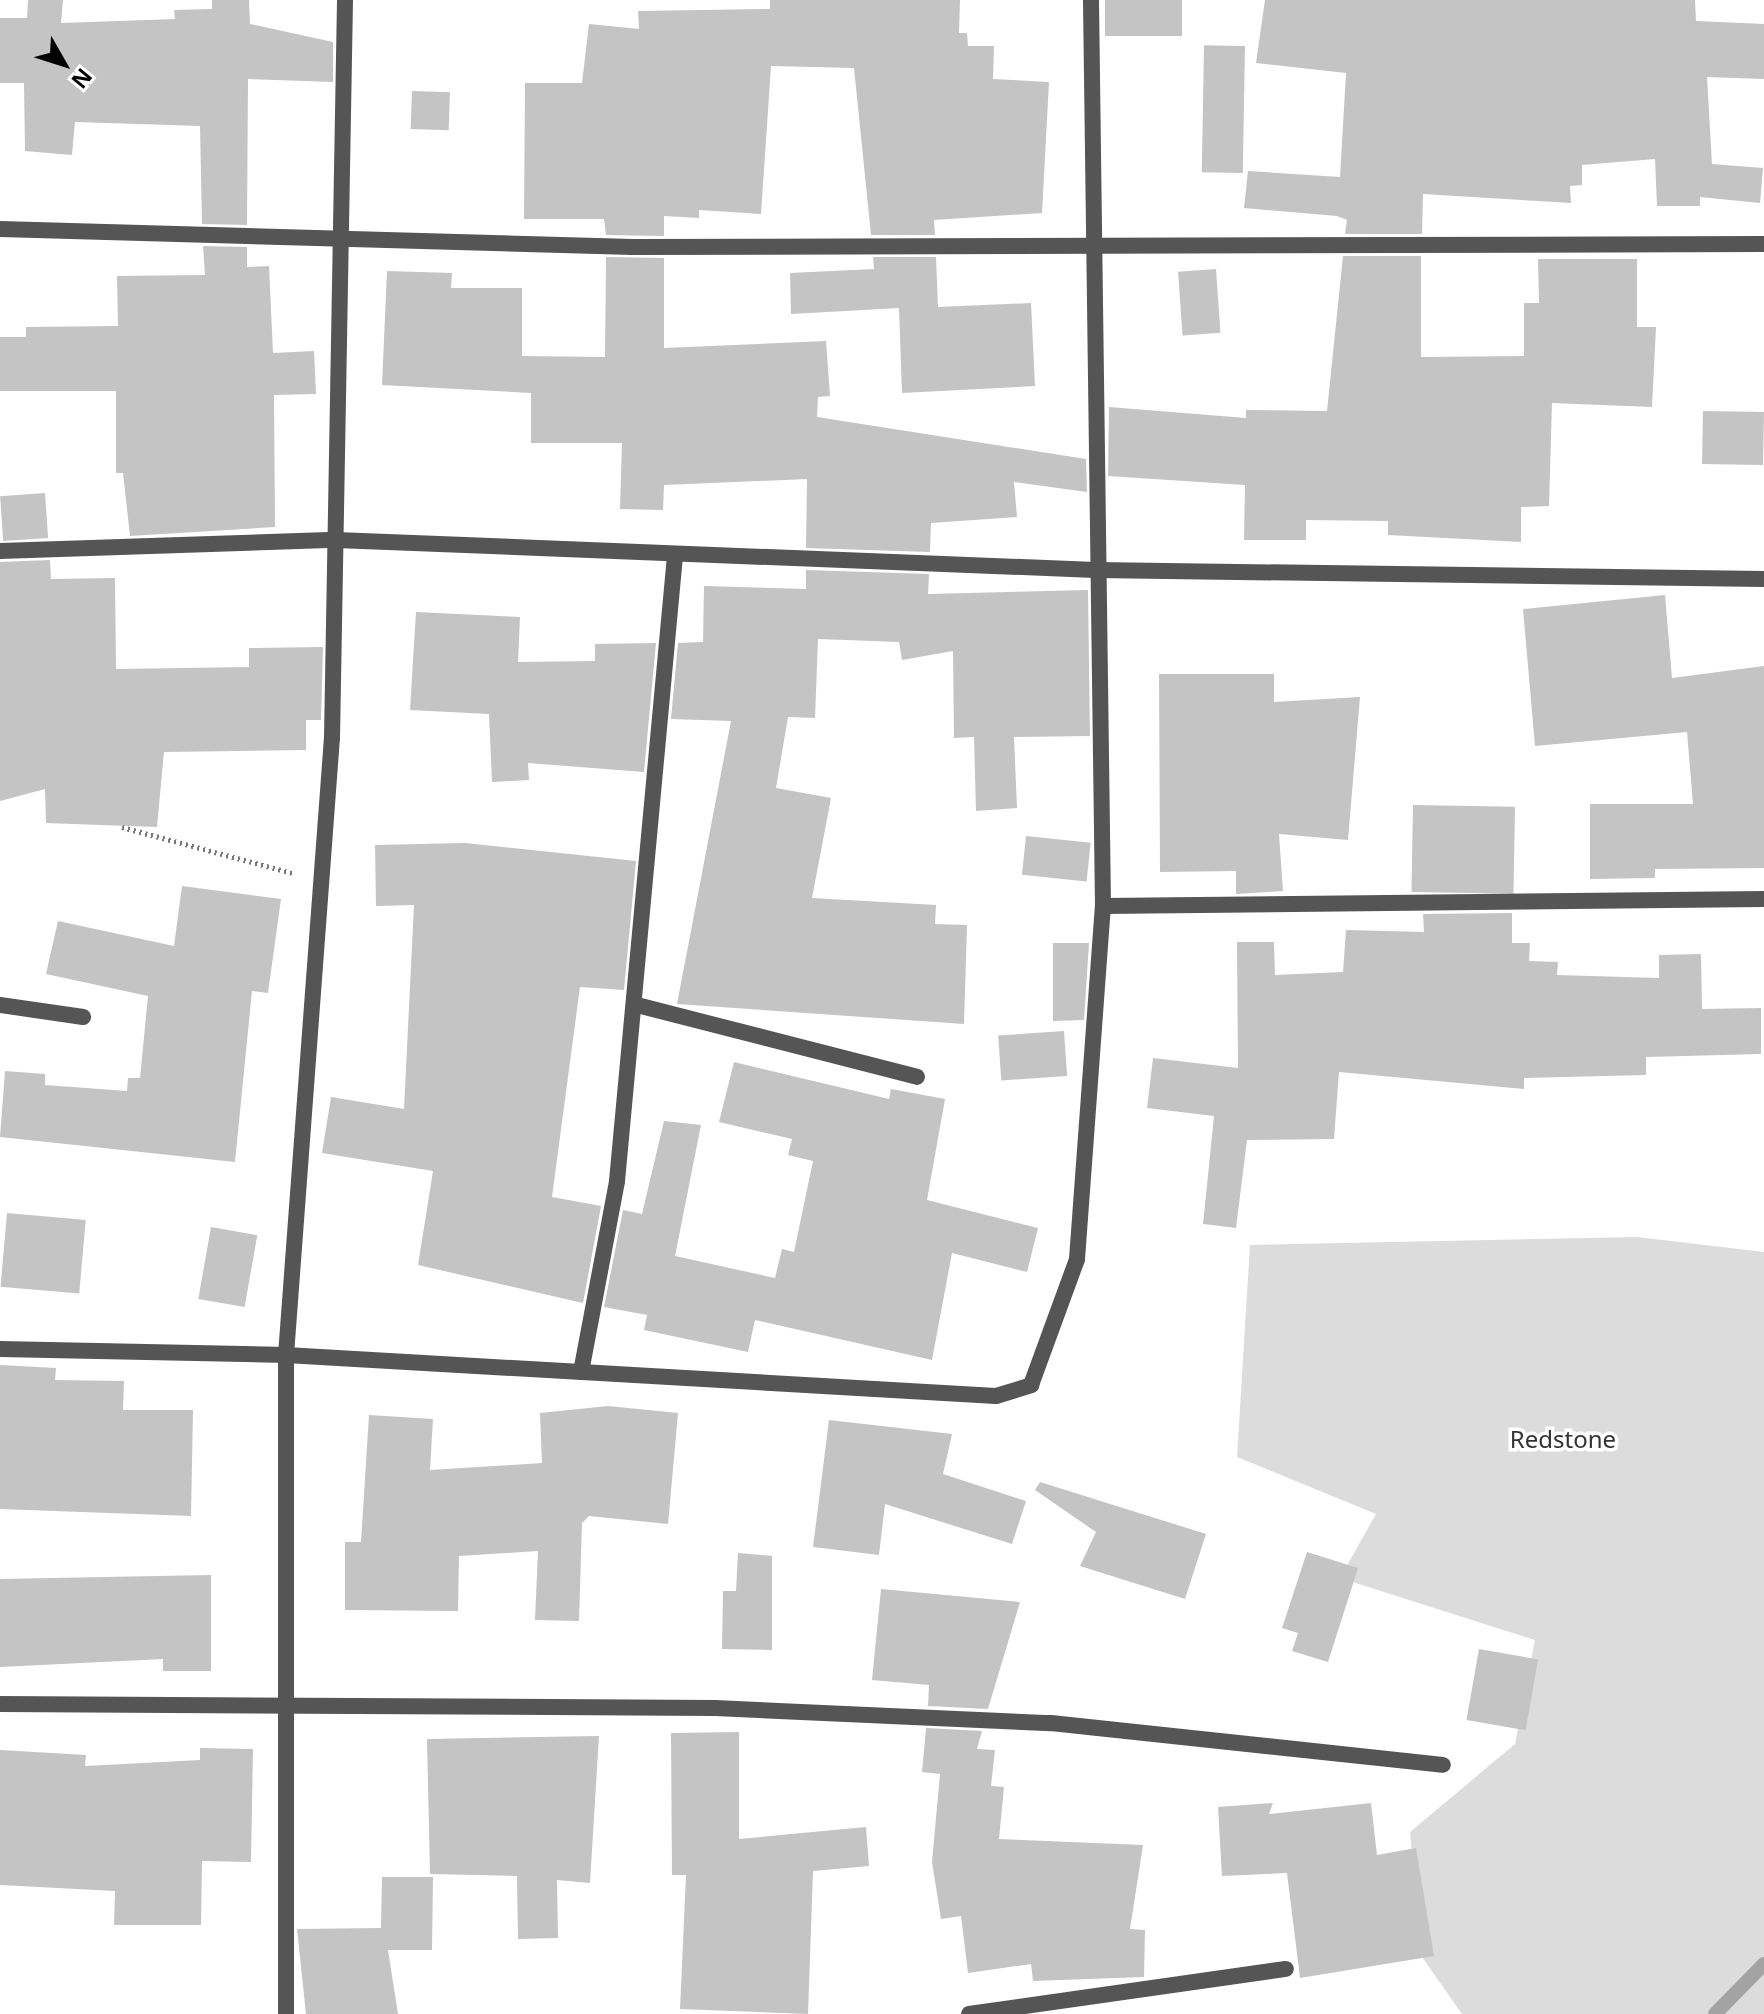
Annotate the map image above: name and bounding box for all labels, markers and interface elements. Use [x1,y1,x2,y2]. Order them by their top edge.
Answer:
north arrow [24,24,104,104]
text: N [65,63,100,95]
park label: Redstone [1510,1425,1616,1453]

